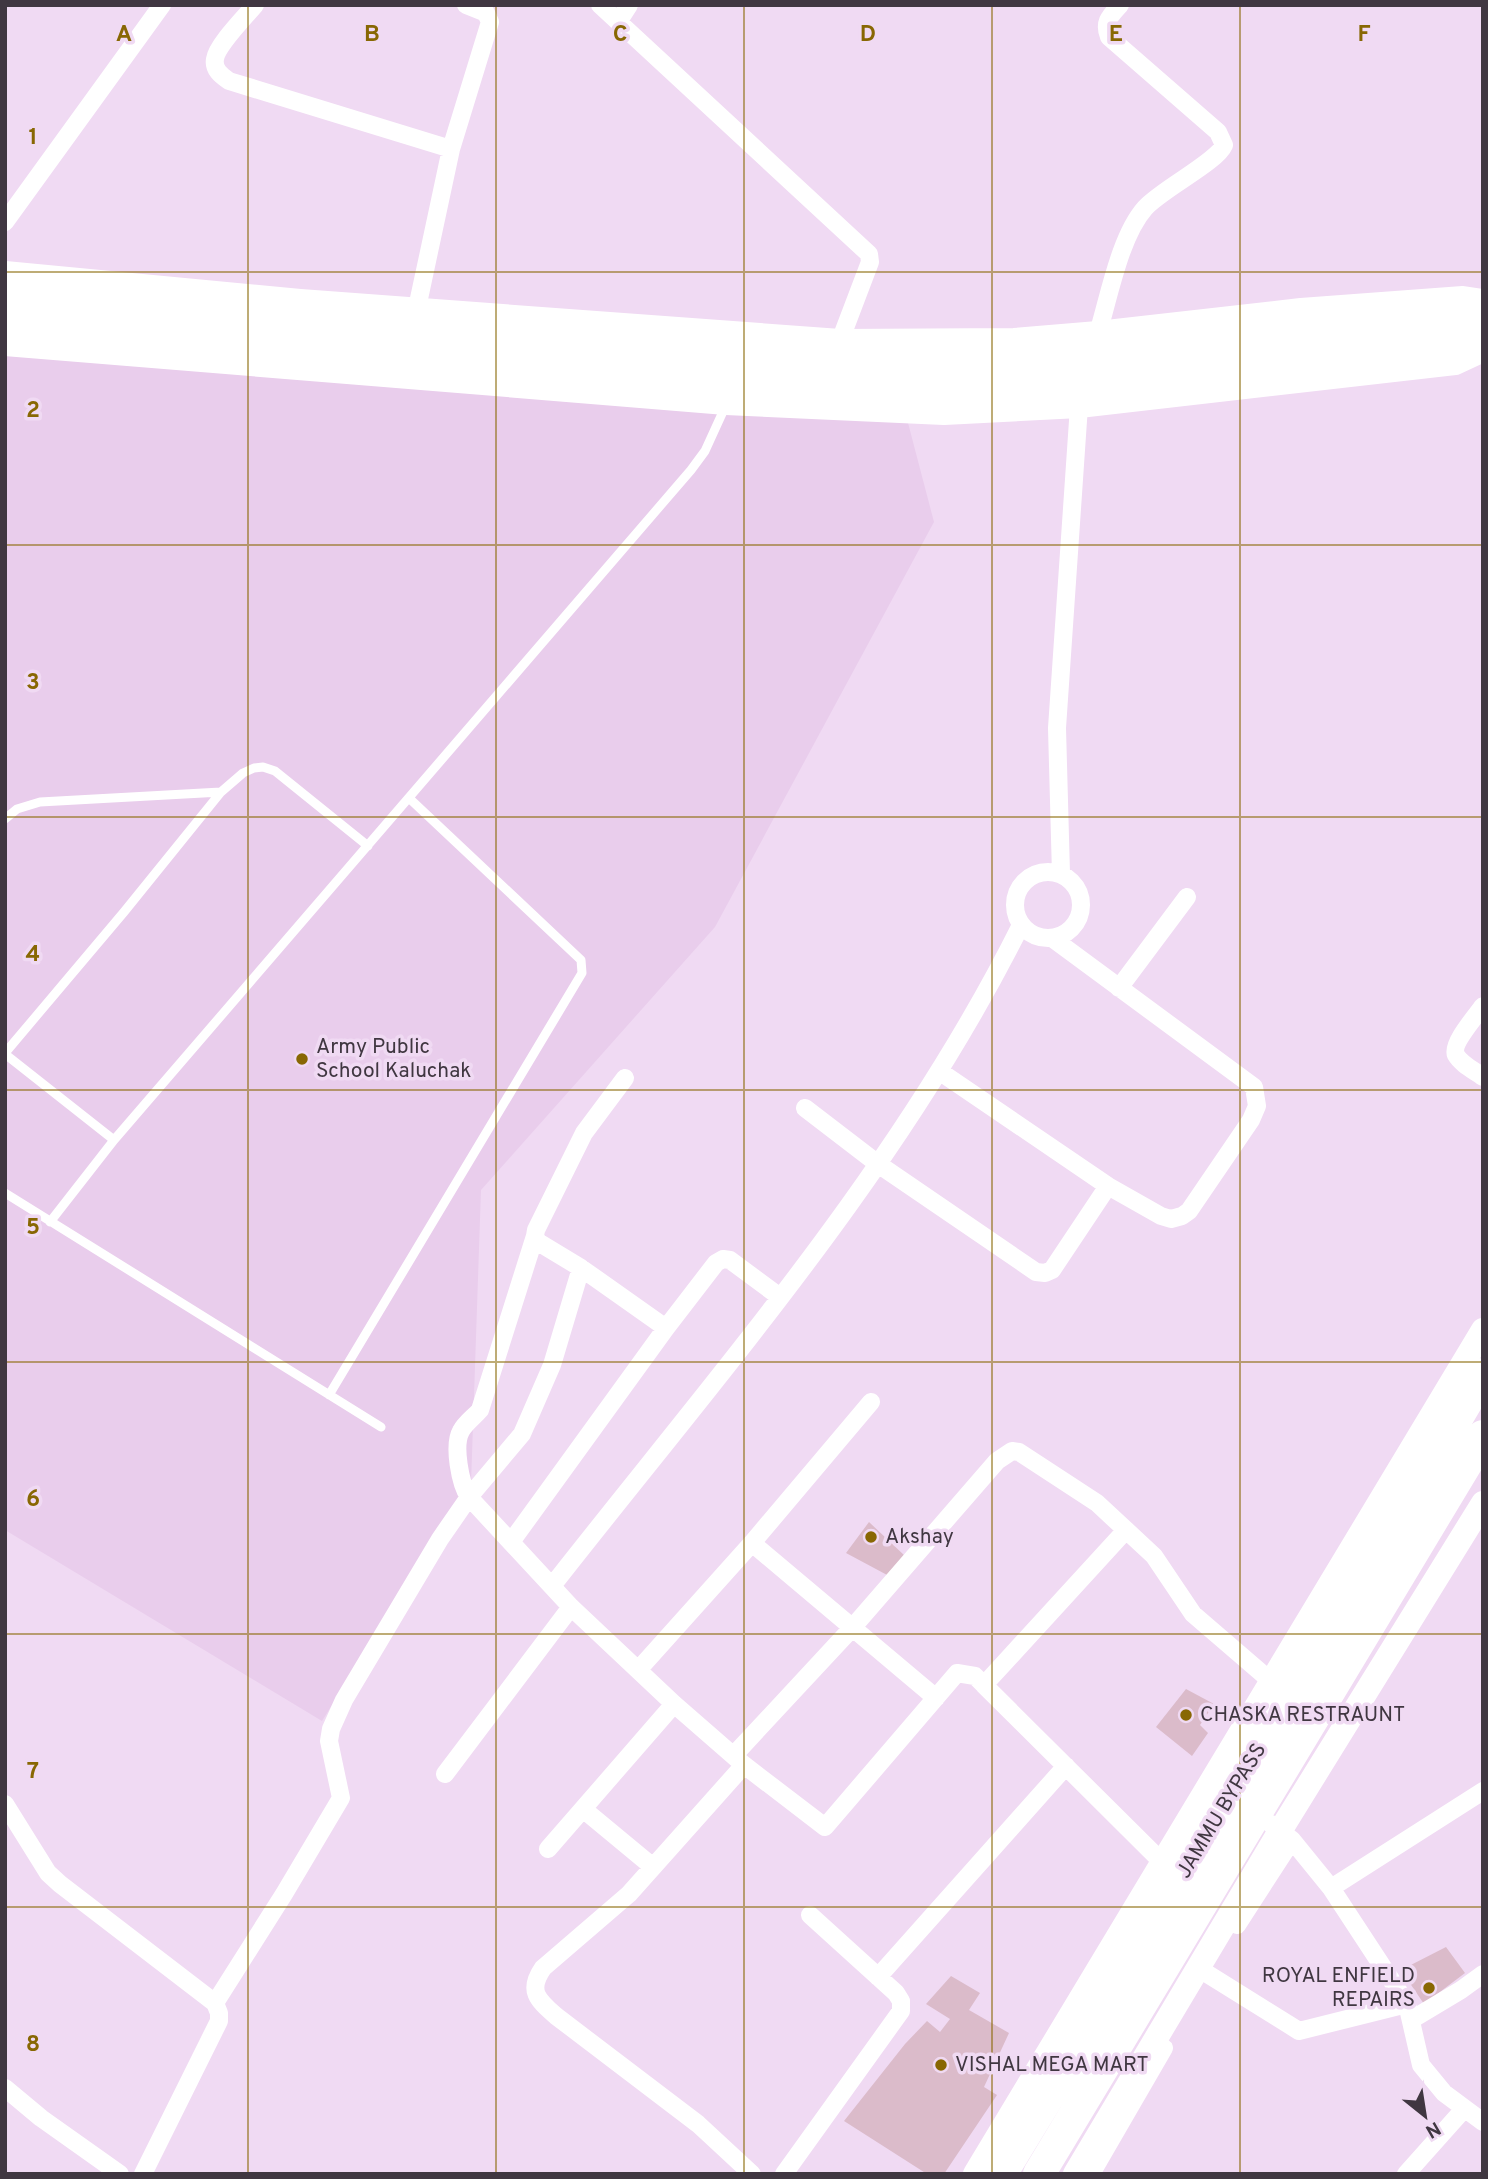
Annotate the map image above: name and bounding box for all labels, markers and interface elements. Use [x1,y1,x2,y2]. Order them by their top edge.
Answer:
text: A [116,21,132,50]
text: B [364,21,380,50]
text: C [613,21,627,50]
text: D [860,21,876,50]
text: E [1109,21,1123,50]
text: F [1357,21,1371,50]
text: 1 [28,124,38,153]
text: 2 [26,397,40,426]
text: 3 [26,669,40,698]
text: 4 [26,941,40,970]
place label: Army Public School Kaluchak [316,1034,471,1085]
marker: Army Public School Kaluchak [294,1051,310,1067]
text: 5 [26,1214,40,1243]
text: 6 [26,1486,40,1515]
place label: Akshay [885,1524,954,1551]
marker: Akshay [863,1529,879,1545]
place label: CHASKA RESTRAUNT [1200,1702,1405,1729]
marker: CHASKA RESTRAUNT [1178,1707,1194,1723]
street label: JAMMU BYPASS [1171,1738,1273,1884]
text: 7 [27,1758,39,1787]
place label: ROYAL ENFIELD REPAIRS [1262,1963,1415,2014]
marker: ROYAL ENFIELD REPAIRS [1421,1980,1437,1996]
text: 8 [26,2031,40,2060]
place label: VISHAL MEGA MART [955,2052,1149,2079]
marker: VISHAL MEGA MART [933,2057,949,2073]
north arrow [1390,2081,1460,2151]
text: N [1421,2115,1444,2143]

